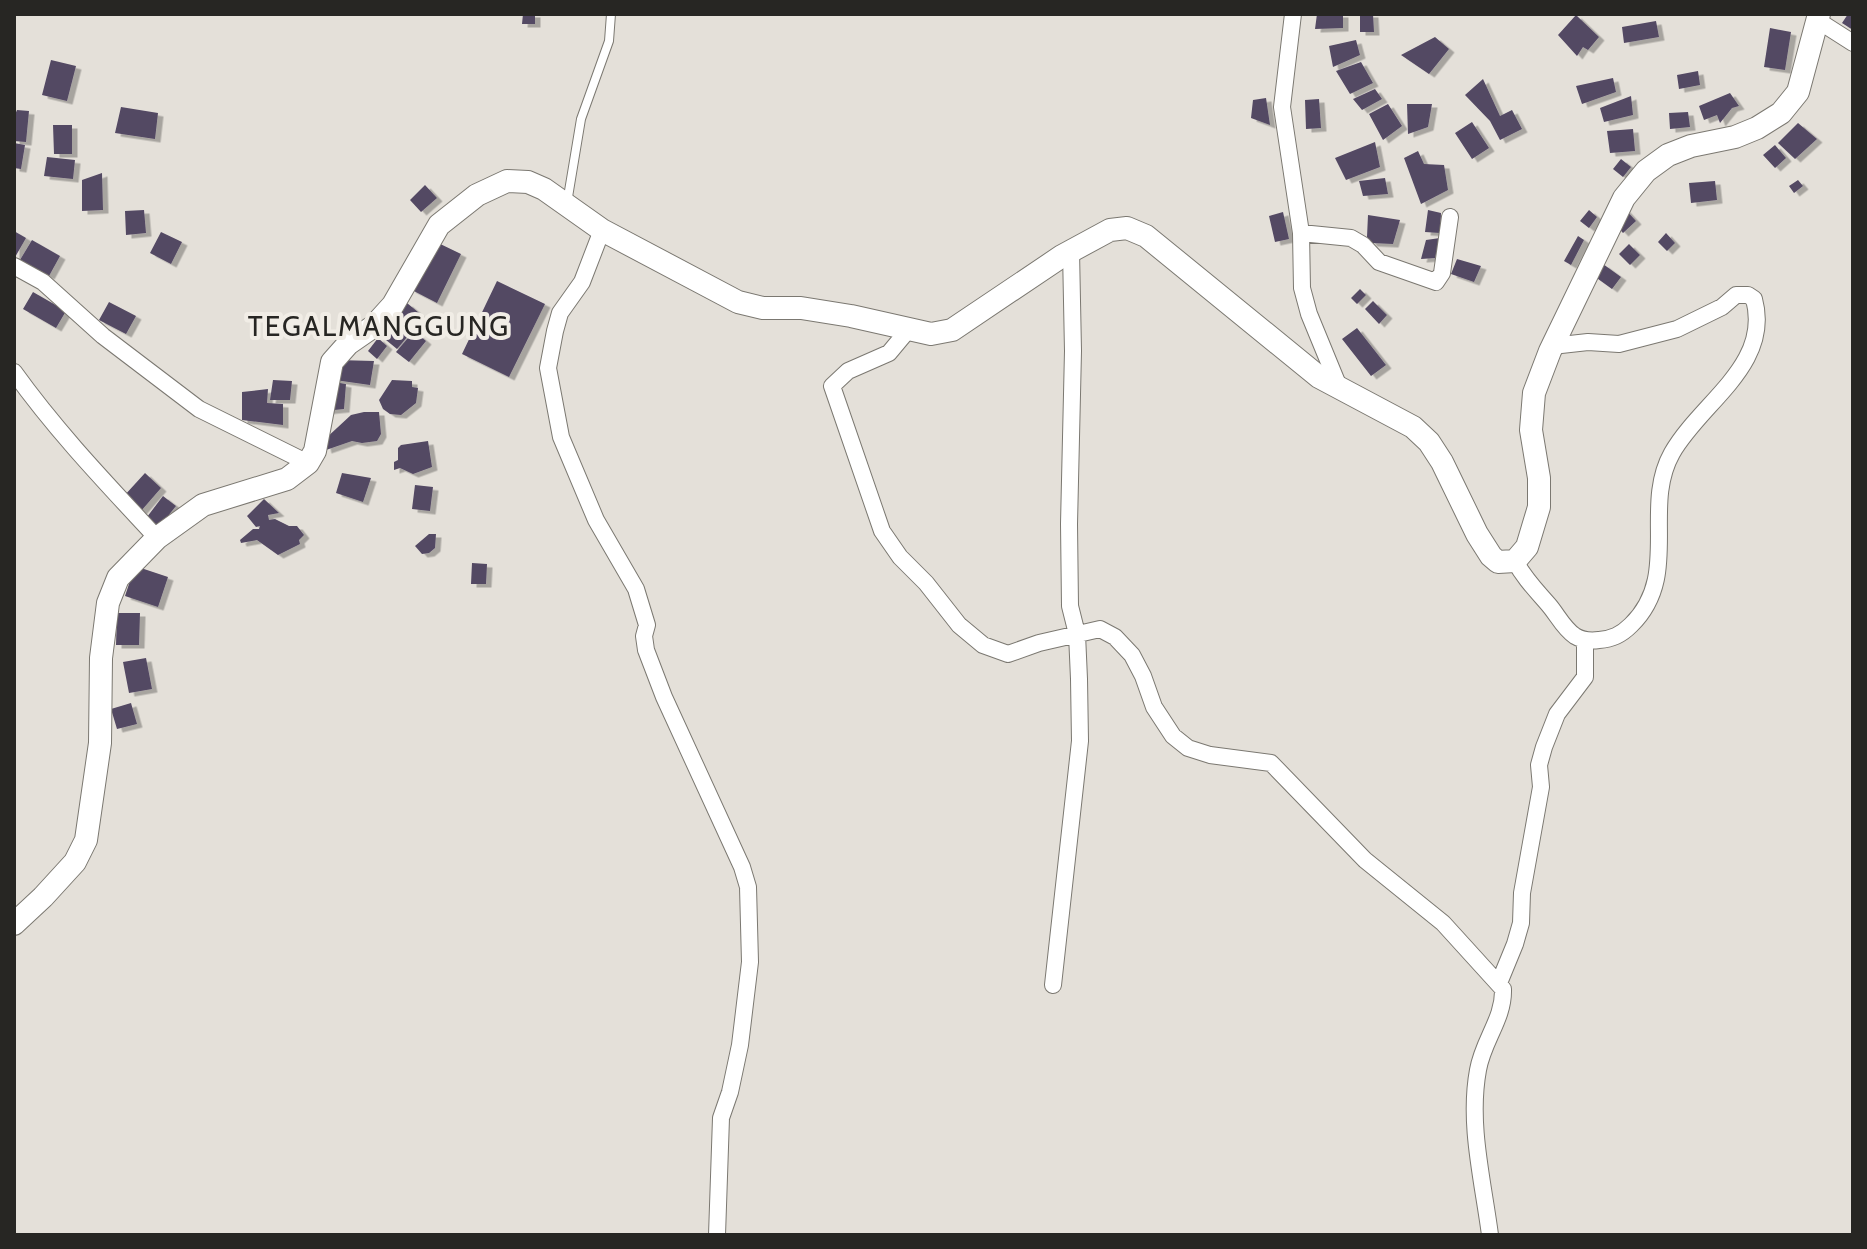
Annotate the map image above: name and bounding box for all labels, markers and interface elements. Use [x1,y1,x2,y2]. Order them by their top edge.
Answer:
district label: TEGALMANGGUNG [248,309,510,343]

